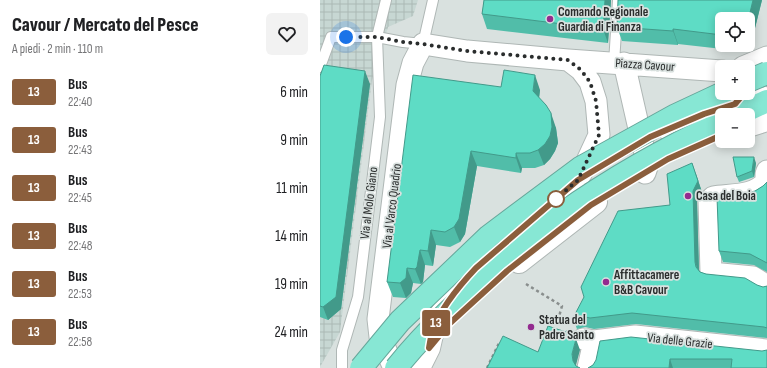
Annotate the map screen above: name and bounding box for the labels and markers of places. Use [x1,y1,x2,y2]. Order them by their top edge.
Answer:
place label: Comando Regionale Guardia di Finanza [558,4,649,35]
marker: Comando Regionale Guardia di Finanza [545,14,555,24]
place label: Casa del Boia [696,188,756,204]
unlabelled marker [547,190,565,208]
marker: Casa del Boia [683,191,693,201]
place label: Affittacamere B&B Cavour [613,267,680,298]
marker: Affittacamere B&B Cavour [601,277,611,287]
place label: Statua del Padre Santo [539,312,594,343]
marker: Statua del Padre Santo [526,322,536,332]

